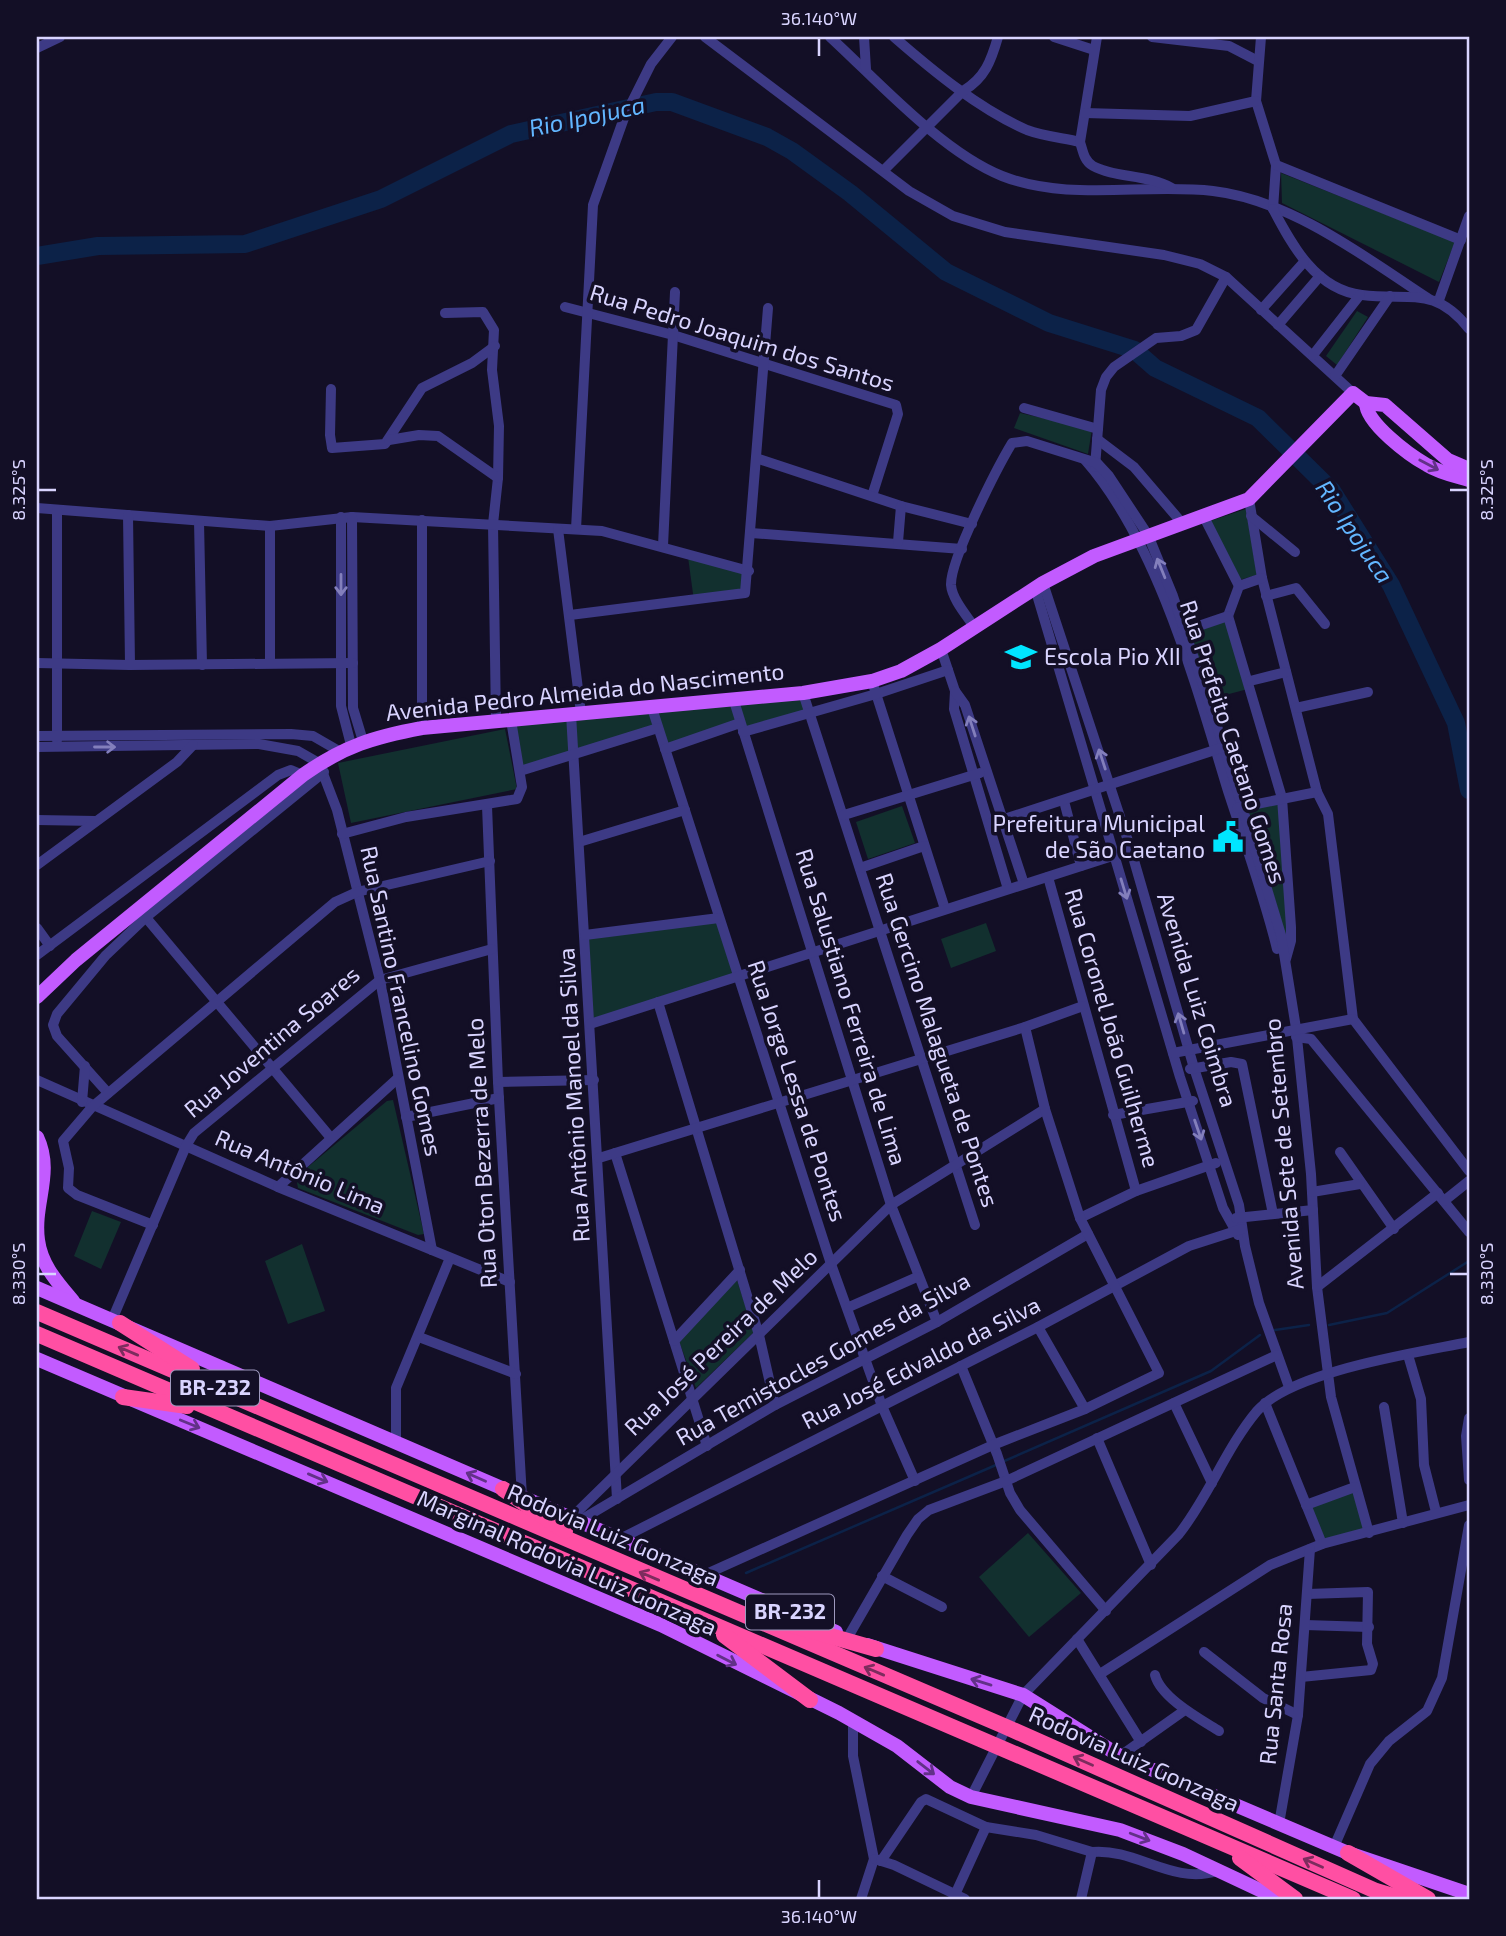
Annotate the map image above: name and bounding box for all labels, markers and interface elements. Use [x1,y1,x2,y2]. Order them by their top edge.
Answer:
text: 36.140°W [781,7,857,29]
water label: Rio Ipojuca [526,89,647,142]
street label: Rua Pedro Joaquim dos Santos [587,277,898,397]
text: 8.325°S [7,459,29,521]
one-way arrow [1418,459,1439,473]
text: 8.325°S [1475,459,1497,521]
water label: Rio Ipojuca [1310,474,1400,588]
one-way arrow [1154,558,1167,579]
one-way arrow [334,574,348,597]
street label: Rua Prefeito Caetano Gomes [1175,597,1293,887]
school or university icon: Escola Pio XII [1004,640,1038,674]
place label: Escola Pio XII [1044,642,1181,670]
street label: Avenida Pedro Almeida do Nascimento [384,656,786,726]
one-way arrow [965,716,977,738]
one-way arrow [93,740,116,754]
one-way arrow [1094,748,1107,770]
place label: Prefeitura Municipal de São Caetano [993,809,1205,863]
public building icon: Prefeitura Municipal de São Caetano [1211,820,1245,854]
street label: Rua Santino Francelino Gomes [355,843,449,1158]
street label: Rua Salustiano Ferreira de Lima [790,845,913,1168]
street label: Rua Gercino Malagueta de Pontes [871,869,1005,1210]
one-way arrow [1119,878,1132,900]
street label: Rua Coronel João Guilherme [1060,885,1166,1171]
street label: Avenida Luiz Coimbra [1152,889,1244,1110]
street label: Rua Antônio Manoel da Silva [551,947,595,1243]
street label: Rua Jorge Lessa de Pontes [742,956,854,1225]
street label: Rua Joventina Soares [178,960,365,1123]
one-way arrow [1174,1013,1187,1035]
street label: Rua Oton Bezerra de Melo [460,1017,502,1289]
street label: Avenida Sete de Setembro [1257,1017,1309,1291]
one-way arrow [1193,1118,1205,1140]
street label: Rua Antônio Lima [211,1123,389,1219]
street label: Rua José Pereira de Melo [618,1242,823,1441]
text: 8.330°S [7,1243,29,1305]
text: 8.330°S [1475,1243,1497,1305]
street label: Rua Temistocles Gomes da Silva [671,1265,974,1451]
street label: Rua José Edvaldo da Silva [796,1290,1045,1435]
one-way arrow [118,1344,139,1357]
road number: BR-232 [171,1370,259,1406]
one-way arrow [178,1419,200,1432]
one-way arrow [466,1470,487,1483]
one-way arrow [306,1472,328,1485]
street label: Rodovia Luiz Gonzaga [503,1477,723,1591]
street label: Marginal Rodovia Luiz Gonzaga [413,1483,721,1641]
one-way arrow [639,1568,661,1581]
road number: BR-232 [746,1594,834,1630]
street label: Rua Santa Rosa [1253,1602,1297,1766]
one-way arrow [716,1653,737,1667]
one-way arrow [864,1664,886,1677]
one-way arrow [971,1675,993,1688]
street label: Rodovia Luiz Gonzaga [1025,1699,1244,1817]
one-way arrow [1073,1754,1094,1767]
one-way arrow [916,1761,935,1776]
one-way arrow [1128,1832,1150,1844]
one-way arrow [1303,1856,1325,1869]
text: 36.140°W [781,1905,857,1927]

